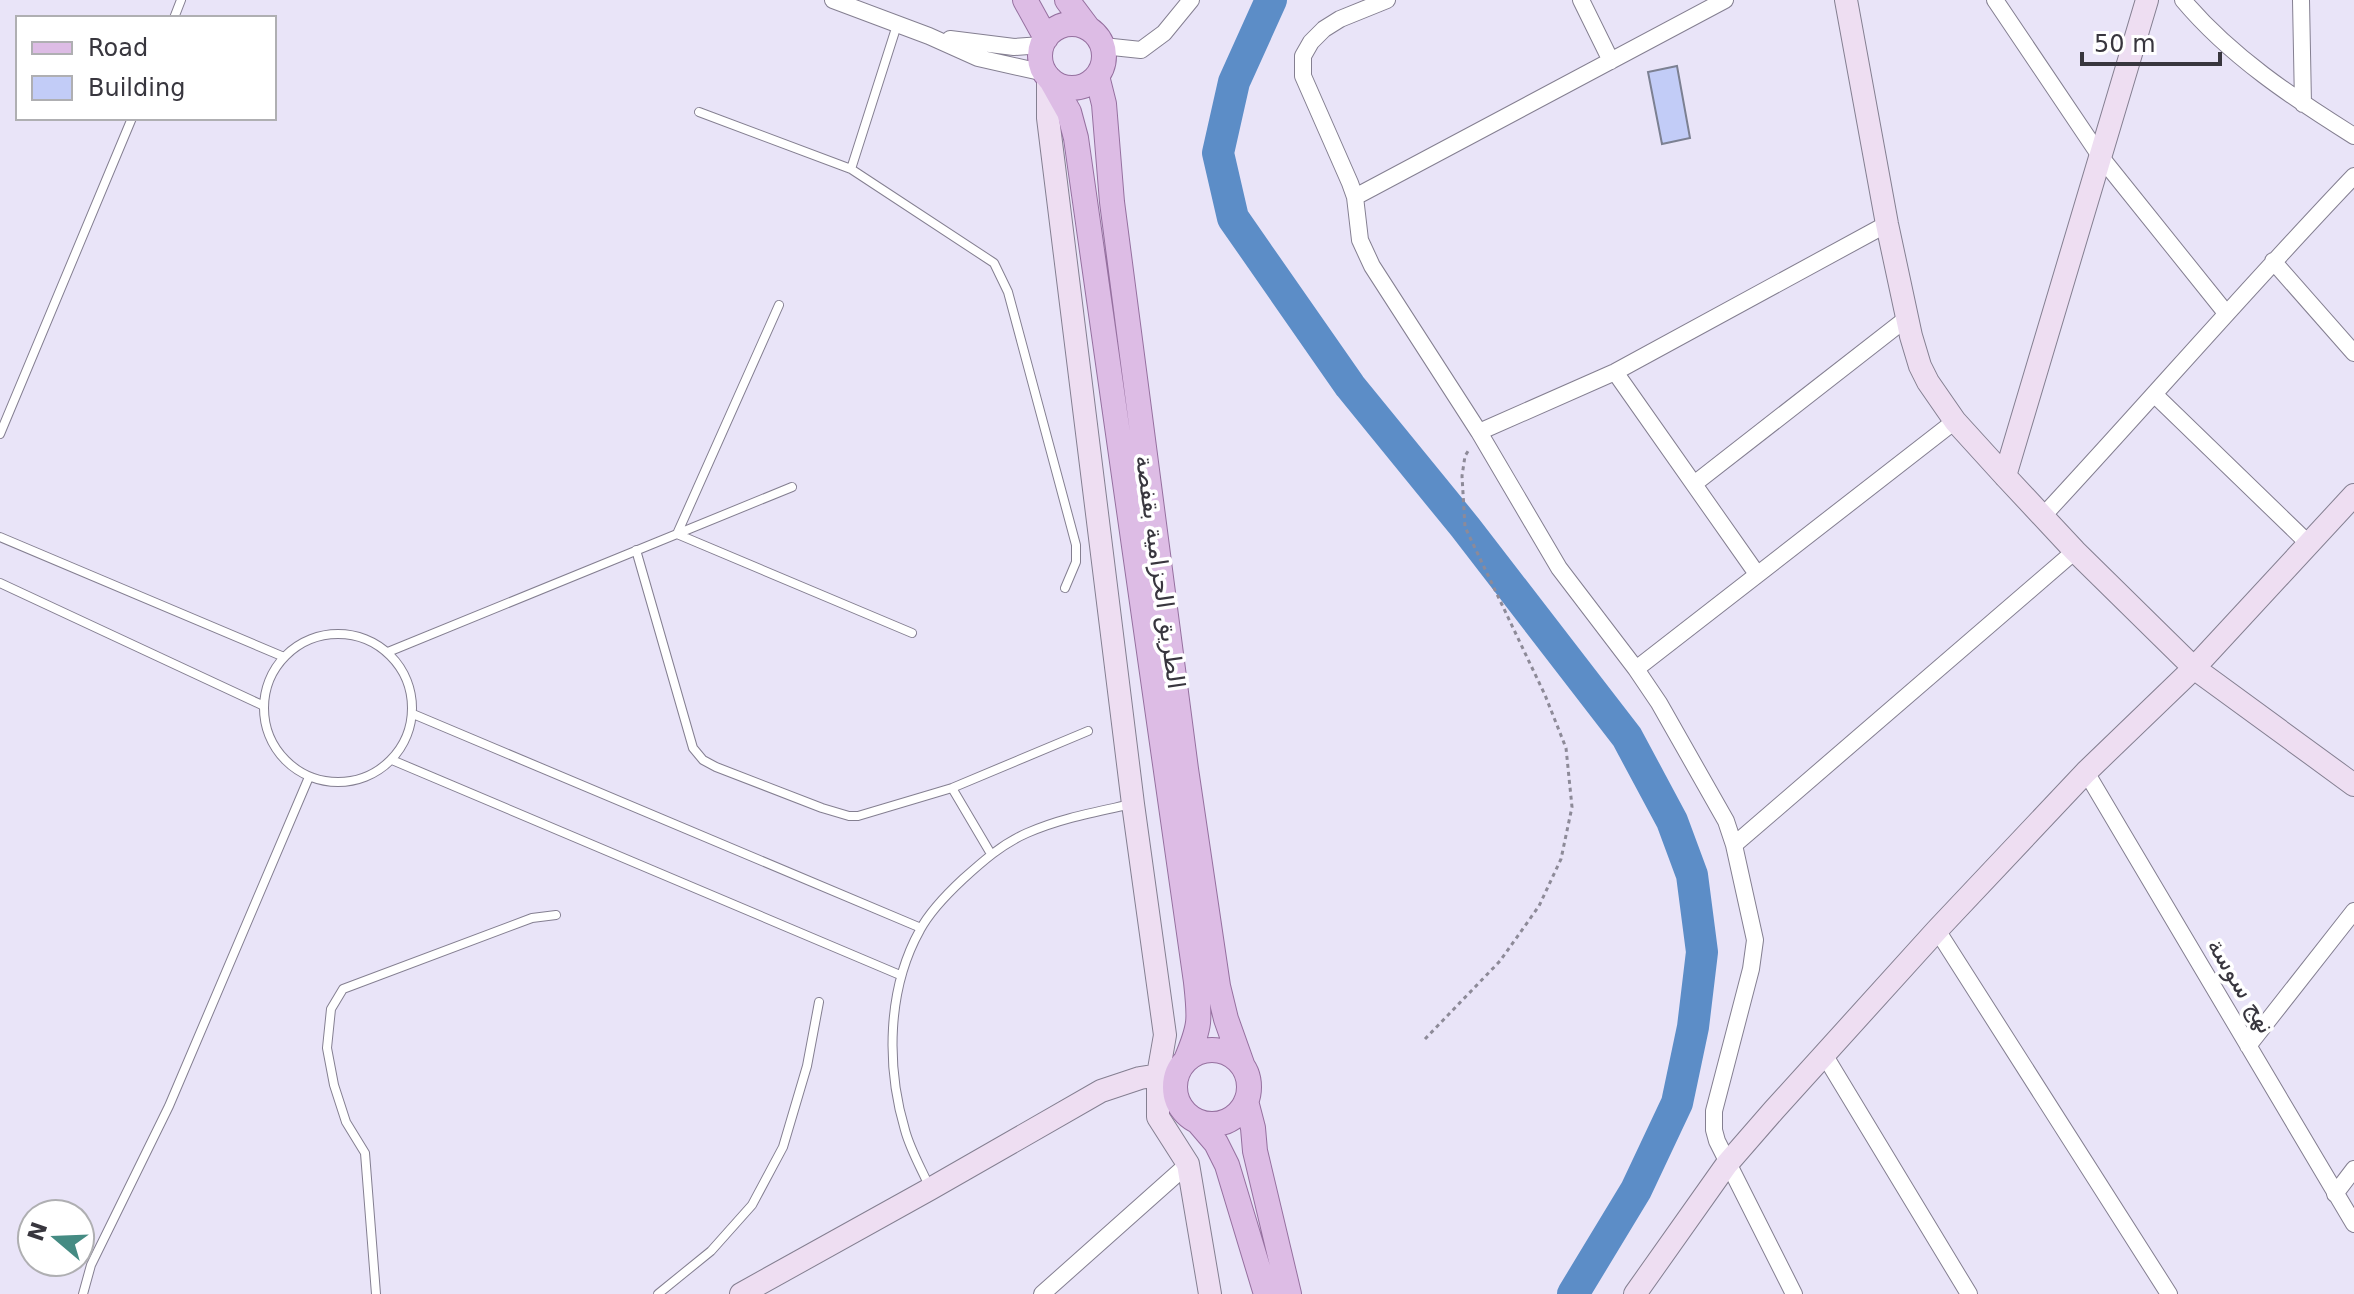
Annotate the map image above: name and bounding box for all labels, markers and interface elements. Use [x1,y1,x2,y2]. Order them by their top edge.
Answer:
legend [16,16,276,120]
scale bar [2082,16,2220,66]
text: 50 m [2094,30,2156,58]
text: Road [88,34,148,62]
text: Building [88,74,185,102]
street label: الطريق الحزامية بقفصة [1130,453,1190,691]
street label: نهج سوسة [2202,933,2280,1039]
north arrow [16,1198,96,1278]
text: N [23,1219,52,1244]

